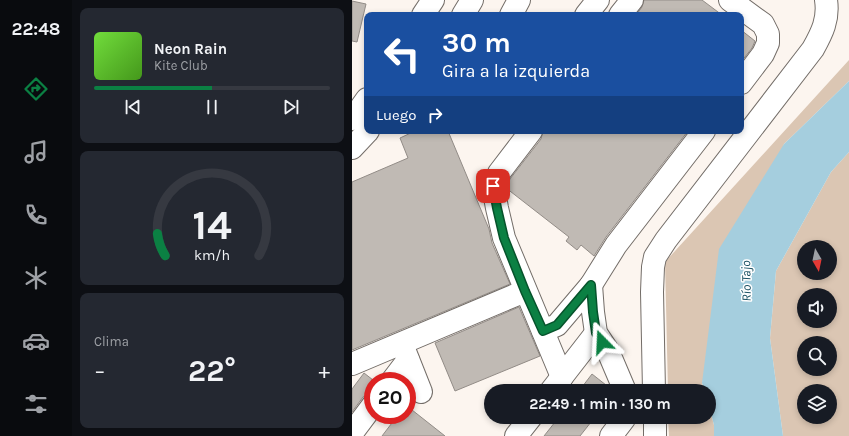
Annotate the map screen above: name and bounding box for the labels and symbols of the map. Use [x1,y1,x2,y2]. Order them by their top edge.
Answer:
pin [476,169,510,203]
north arrow [797,240,837,280]
water label: Río Tajo [738,260,754,302]
position arrow [581,321,623,363]
speed limit sign: 20 [364,372,416,424]

